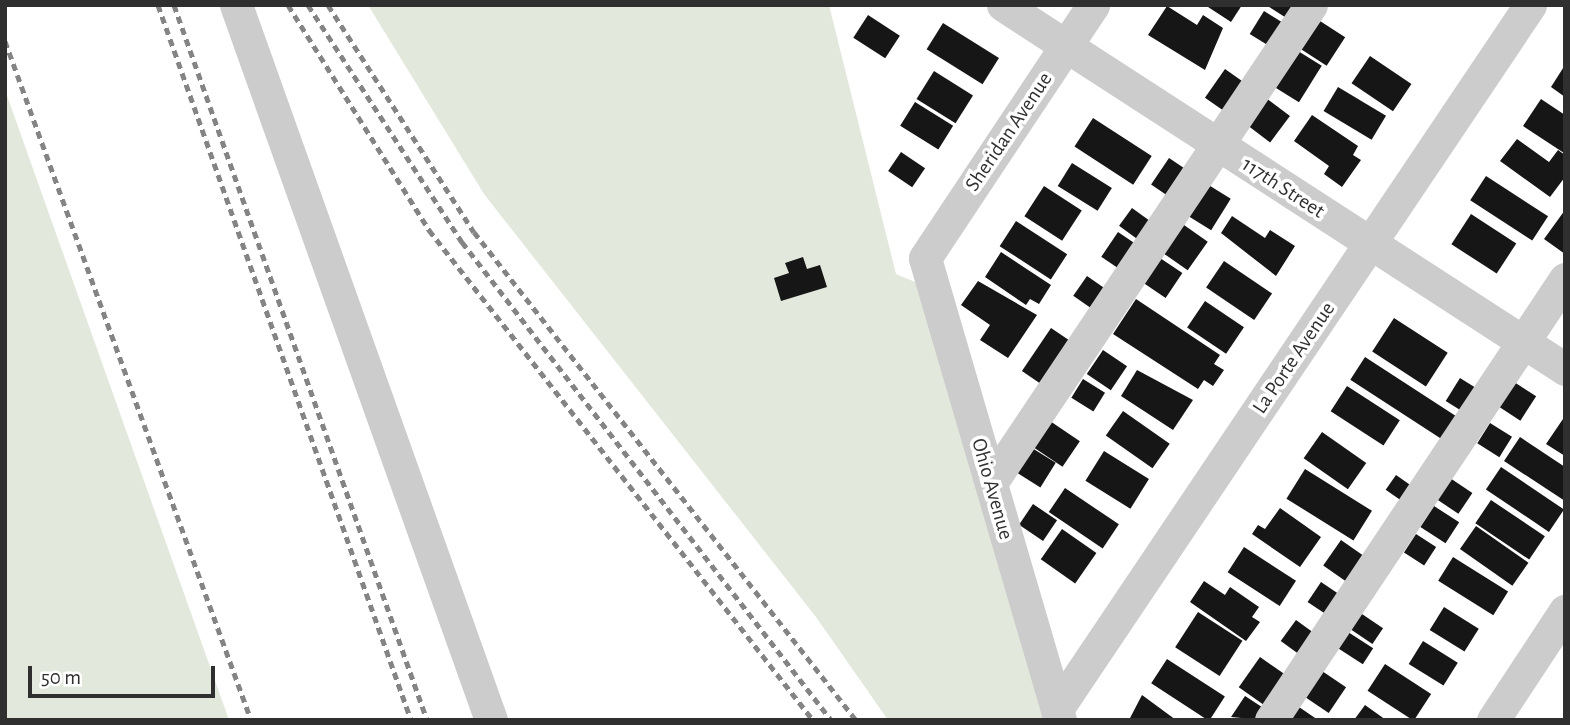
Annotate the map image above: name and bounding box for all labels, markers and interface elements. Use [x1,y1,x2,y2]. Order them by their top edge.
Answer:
street label: Sheridan Avenue [960,68,1058,196]
street label: 117th Street [1237,152,1329,224]
street label: La Porte Avenue [1247,297,1341,419]
street label: Ohio Avenue [966,435,1018,543]
scale bar [32,652,219,696]
text: 50 m [41,667,81,688]

